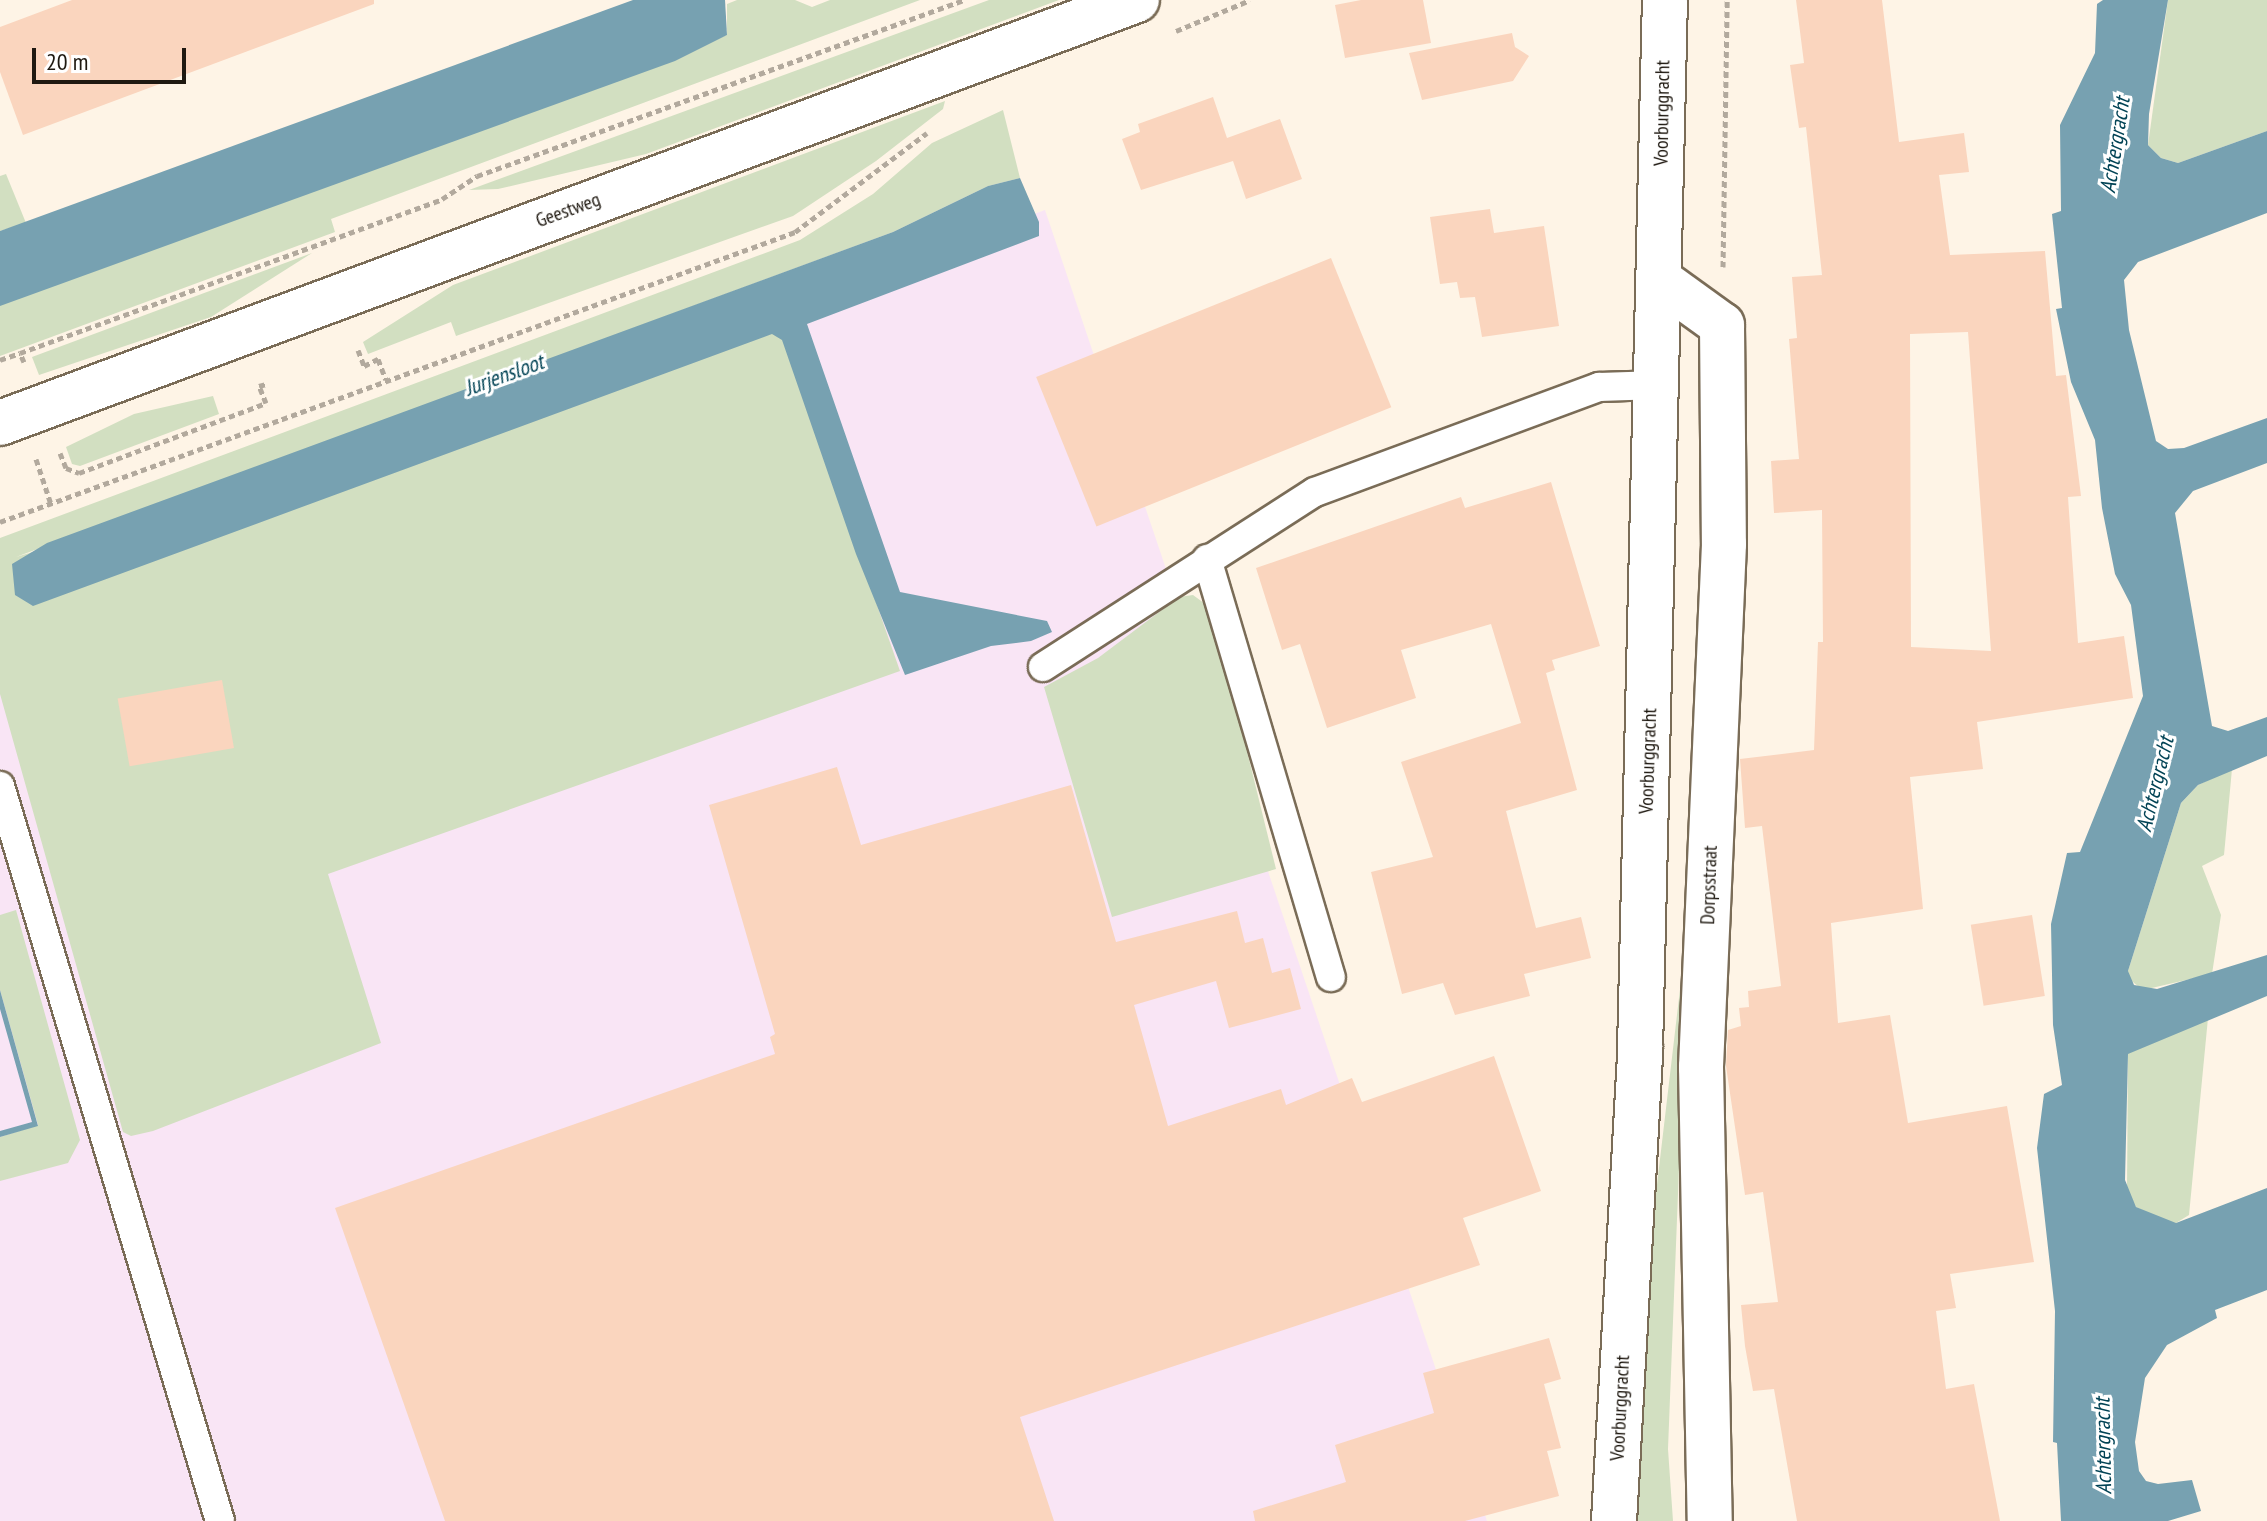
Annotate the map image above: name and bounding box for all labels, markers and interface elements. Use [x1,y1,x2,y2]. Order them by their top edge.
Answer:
scale bar [36,32,190,82]
text: 20 m [46,46,88,77]
street label: Voorburggracht [1649,60,1675,166]
water label: Achtergracht [2094,95,2136,195]
street label: Geestweg [533,187,603,233]
water label: Jurjensloot [461,349,547,401]
street label: Voorburggracht [1634,708,1662,814]
water label: Achtergracht [2131,734,2179,834]
street label: Dorpsstraat [1696,845,1722,925]
street label: Voorburggracht [1605,1354,1635,1462]
water label: Achtergracht [2089,1397,2117,1495]

